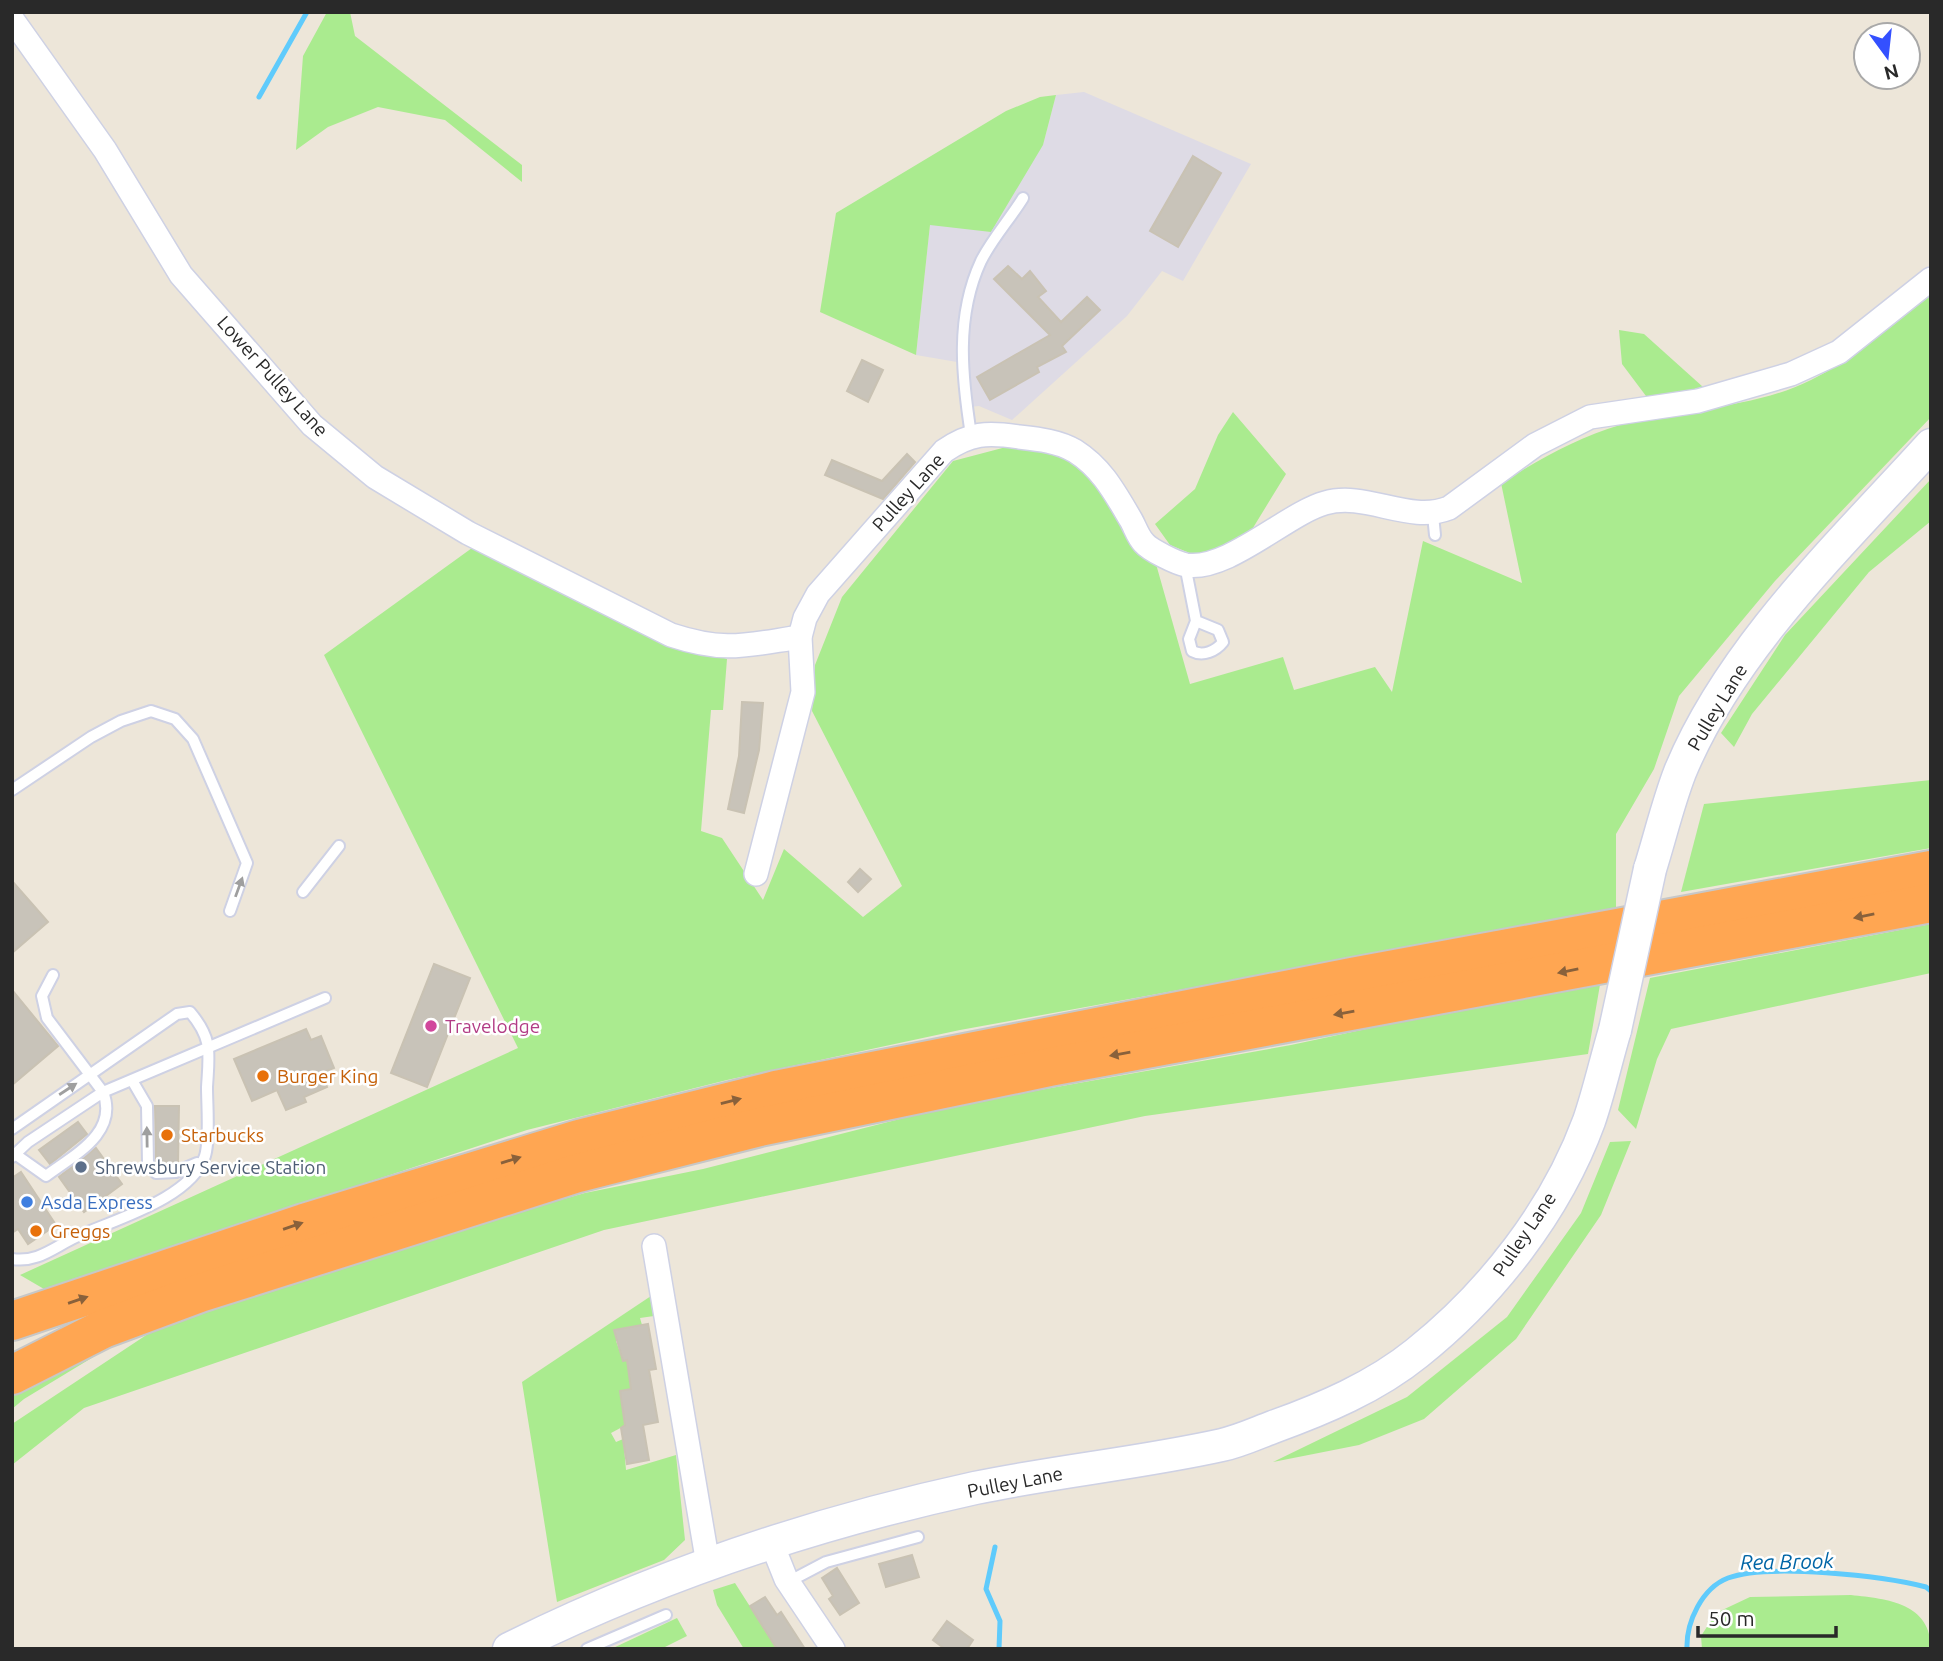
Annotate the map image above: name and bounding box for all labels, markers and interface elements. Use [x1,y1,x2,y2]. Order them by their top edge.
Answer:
north arrow [1852,21,1922,91]
text: N [1882,60,1901,85]
street label: Lower Pulley Lane [213,311,333,441]
street label: Pulley Lane [867,449,949,535]
street label: Pulley Lane [1683,660,1751,754]
one-way arrow [234,877,245,898]
one-way arrow [1853,911,1875,922]
one-way arrow [1557,966,1579,977]
one-way arrow [1333,1008,1355,1019]
place label: Travelodge [445,1015,540,1037]
marker: Travelodge [423,1018,439,1034]
one-way arrow [1109,1049,1131,1060]
place label: Burger King [277,1065,378,1087]
marker: Burger King [255,1068,271,1084]
one-way arrow [58,1082,77,1095]
one-way arrow [720,1095,742,1106]
place label: Starbucks [181,1124,264,1146]
one-way arrow [142,1126,153,1148]
marker: Starbucks [159,1127,175,1143]
one-way arrow [500,1154,521,1164]
place label: Shrewsbury Service Station [95,1156,326,1178]
marker: Shrewsbury Service Station [73,1159,89,1175]
street label: Pulley Lane [1488,1188,1560,1280]
place label: Asda Express [41,1191,153,1213]
marker: Asda Express [19,1194,35,1210]
place label: Greggs [50,1220,110,1242]
one-way arrow [283,1220,304,1231]
marker: Greggs [28,1223,44,1239]
one-way arrow [68,1294,89,1305]
street label: Pulley Lane [965,1462,1065,1502]
water label: Rea Brook [1740,1548,1834,1574]
scale bar [1698,1594,1836,1638]
text: 50 m [1708,1606,1755,1630]

